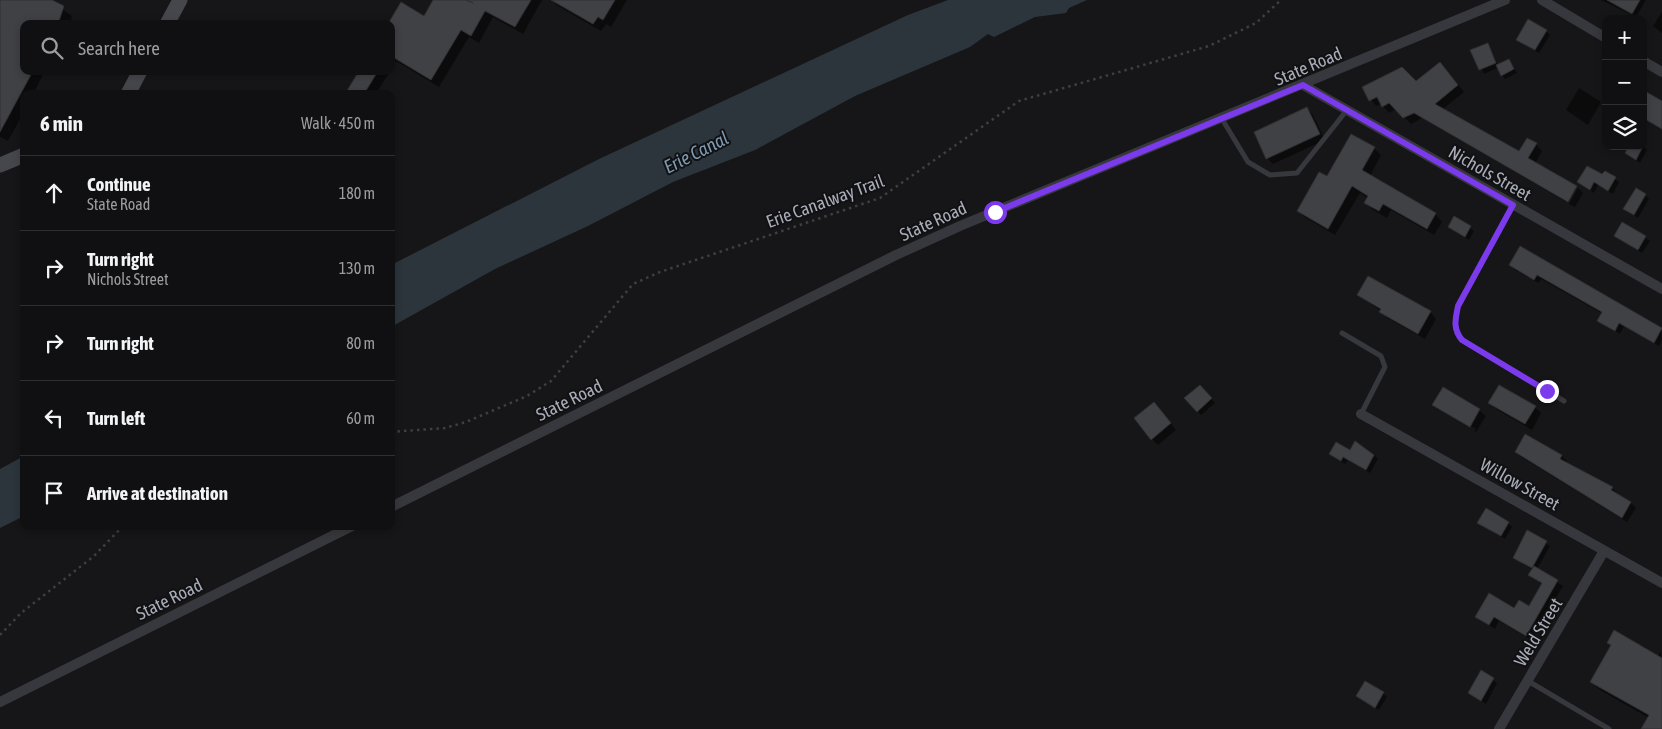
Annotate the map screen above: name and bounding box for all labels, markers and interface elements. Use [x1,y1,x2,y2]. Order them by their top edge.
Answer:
map controls [1602,15,1647,150]
button: + [1602,15,1647,60]
search box [20,20,395,75]
icon: search [38,34,66,62]
text: Search here [78,37,160,59]
street label: State Road [1271,42,1345,90]
button: − [1602,60,1647,105]
button: layers [1602,105,1647,150]
text: 6 min [40,111,83,135]
text: Walk · 450 m [301,114,375,132]
water label: Erie Canal [660,126,732,178]
street label: Nichols Street [1445,141,1535,205]
street label: Erie Canalway Trail [763,170,887,232]
text: Continue [87,173,151,195]
icon: ahead [40,179,68,207]
text: 180 m [339,184,375,202]
text: State Road [87,195,150,213]
street label: State Road [896,197,970,245]
route start [984,201,1007,224]
text: Turn right [87,248,154,270]
icon: right [40,254,68,282]
text: 130 m [339,259,375,277]
text: Nichols Street [87,270,169,288]
icon: right [40,329,68,357]
text: Turn right [87,332,154,354]
text: 80 m [346,334,375,352]
street label: State Road [532,375,606,425]
route end [1536,380,1559,403]
icon: left [40,404,68,432]
text: Turn left [87,407,145,429]
text: 60 m [346,409,375,427]
street label: Willow Street [1477,454,1563,514]
icon: arrive [40,479,68,507]
text: Arrive at destination [87,482,228,504]
street label: State Road [132,574,206,624]
street label: Weld Street [1509,594,1567,670]

